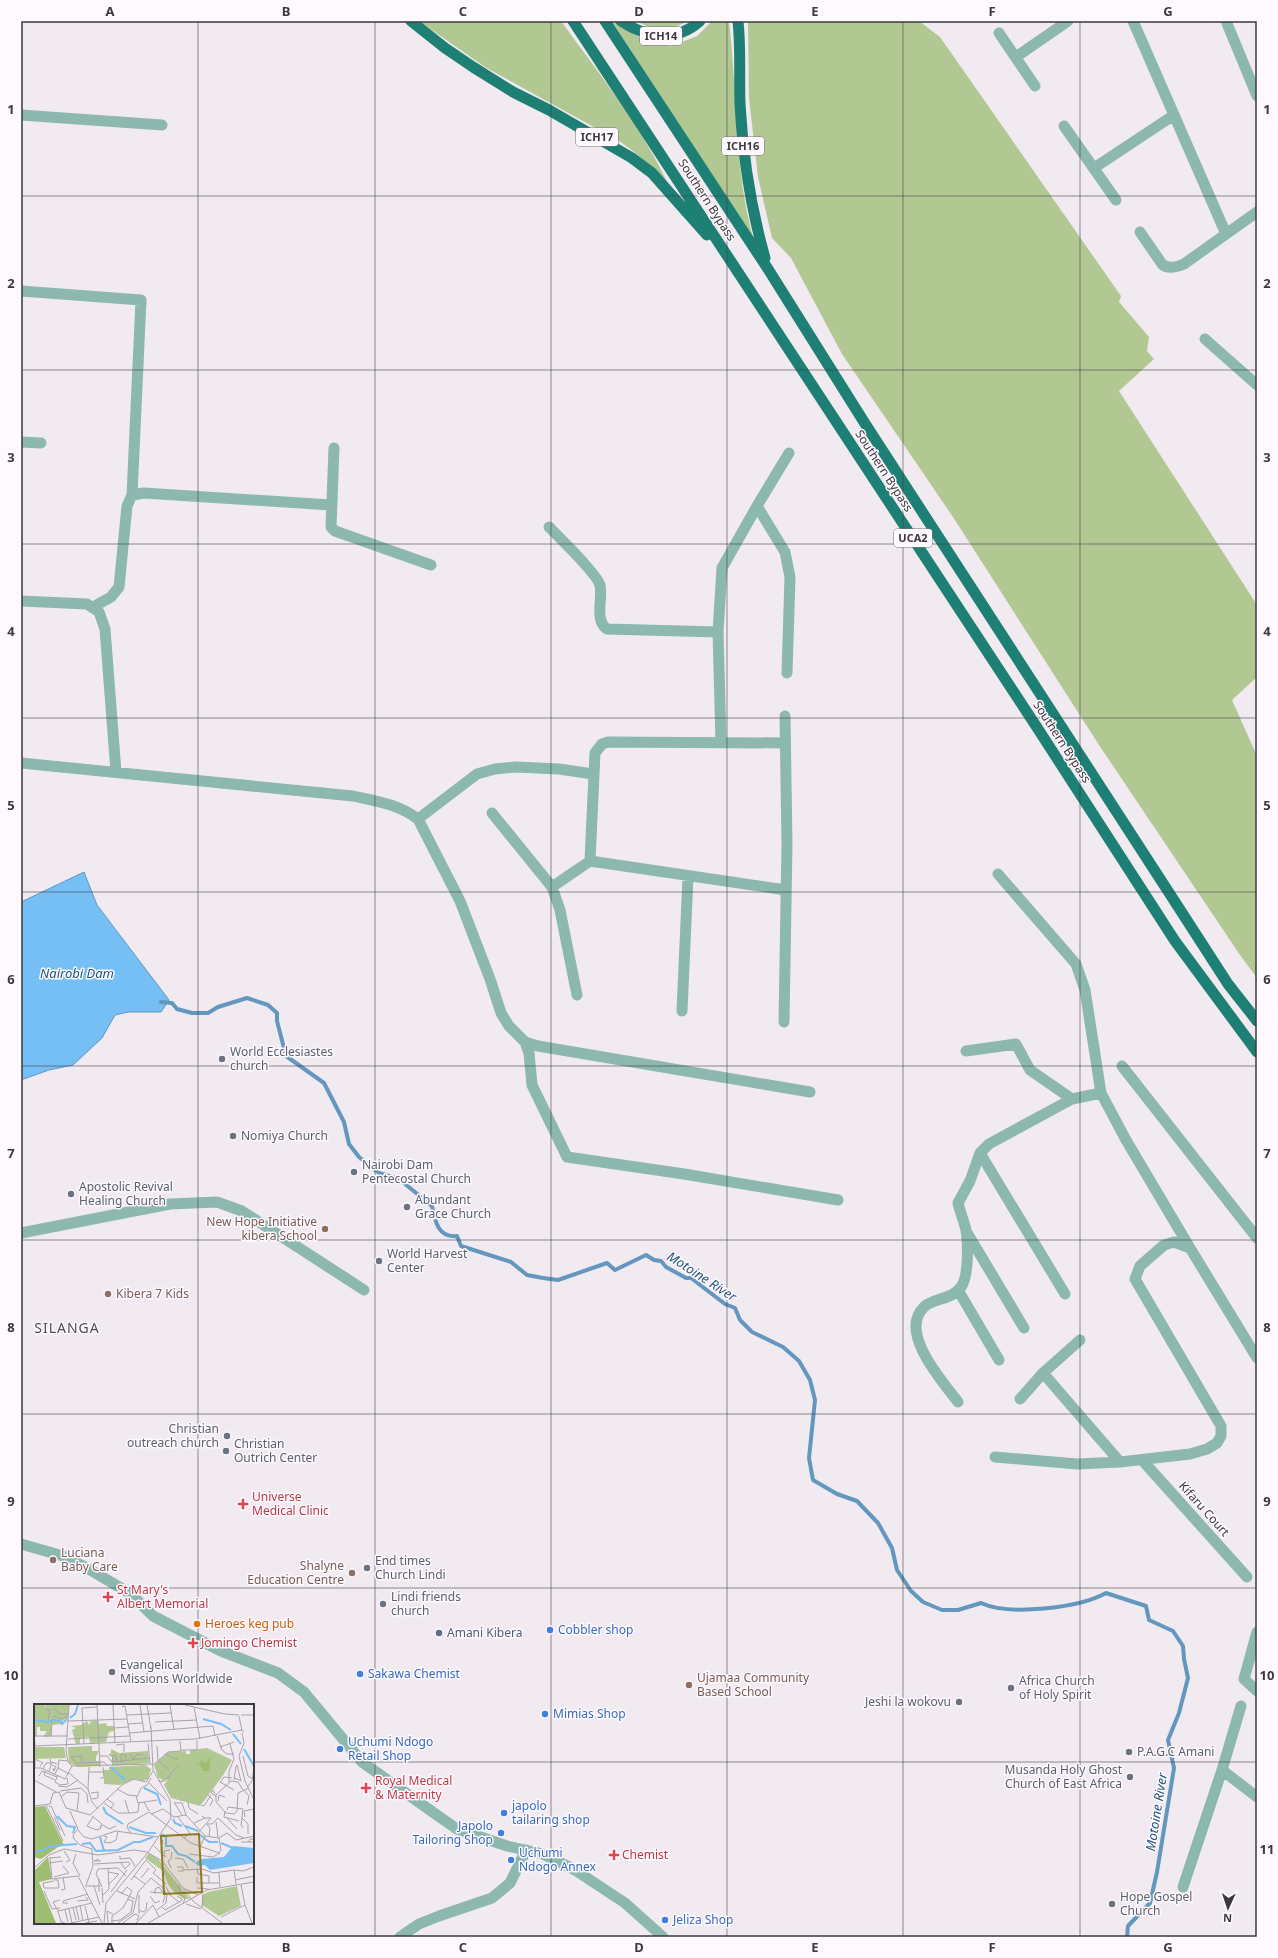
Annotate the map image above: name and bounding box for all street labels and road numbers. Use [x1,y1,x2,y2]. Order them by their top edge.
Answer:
road number: ICH14 [640,27,682,45]
road number: ICH17 [576,128,618,146]
road number: ICH16 [722,137,764,155]
street label: Southern Bypass [674,155,740,244]
street label: Southern Bypass [851,426,917,515]
road number: UCA2 [894,529,932,547]
street label: Southern Bypass [1029,697,1095,786]
street label: Kifaru Court [1175,1478,1234,1540]

